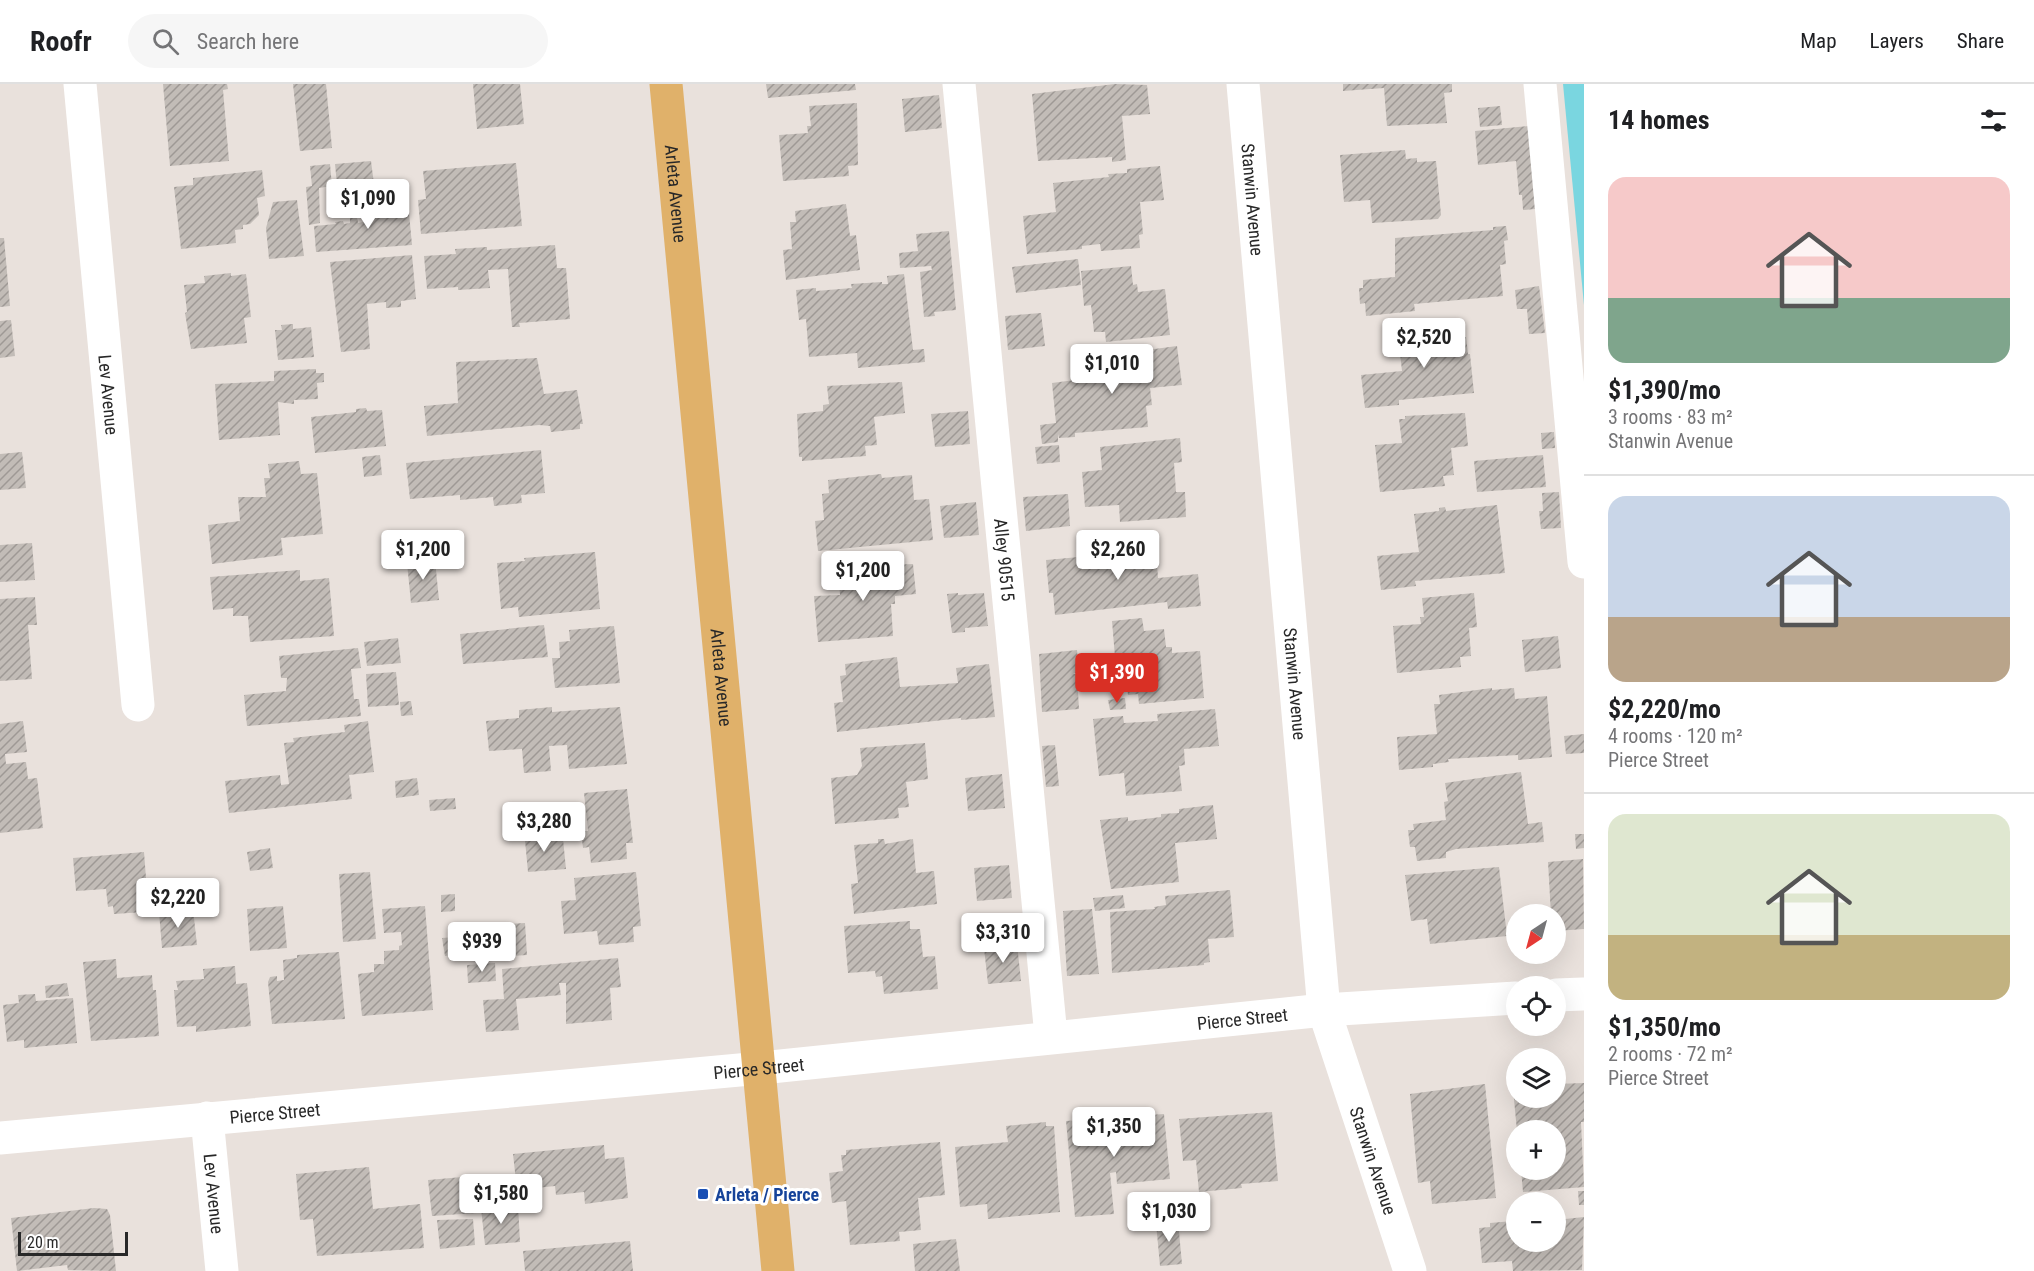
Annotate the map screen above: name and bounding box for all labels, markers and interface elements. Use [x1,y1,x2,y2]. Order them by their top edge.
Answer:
search box [128,14,548,68]
text: Roofr [30,25,92,58]
icon: search [149,25,182,58]
text: Search here [197,29,299,54]
text: Map [1800,29,1837,53]
text: Layers [1870,29,1924,53]
text: Share [1957,29,2004,53]
icon: filters [1977,104,2010,137]
text: 14 homes [1608,105,1710,135]
street label: Stanwin Avenue [1238,143,1268,257]
street label: Arleta Avenue [661,144,691,243]
pin: $1,090 [319,179,417,230]
text: $1,090 [340,186,396,210]
icon: home [1755,216,1863,324]
pin: $2,520 [1375,318,1473,369]
text: $2,520 [1396,325,1452,349]
pin: $1,010 [1063,344,1161,395]
text: $1,010 [1084,351,1140,375]
street label: Lev Avenue [95,354,123,436]
text: $1,390/mo [1608,375,1721,405]
text: 3 rooms · 83 m² [1608,405,1733,429]
text: Stanwin Avenue [1608,429,1733,453]
street label: Alley 90515 [991,517,1019,602]
pin: $1,200 [374,530,472,581]
pin: $2,260 [1069,530,1167,581]
icon: home [1755,535,1863,643]
text: $1,200 [395,537,451,561]
text: $2,260 [1090,537,1146,561]
pin: $1,200 [814,551,912,602]
text: $1,200 [835,558,891,582]
street label: Arleta Avenue [707,627,737,727]
street label: Stanwin Avenue [1280,627,1311,741]
pin: $1,390 [1068,653,1166,704]
text: $1,390 [1089,660,1145,684]
text: $2,220/mo [1608,694,1721,724]
text: 4 rooms · 120 m² [1608,724,1743,748]
text: Pierce Street [1608,748,1709,772]
pin: $3,280 [495,802,593,853]
text: $3,280 [516,809,572,833]
icon: home [1755,853,1863,961]
pin: $2,220 [129,878,227,929]
text: $2,220 [150,885,206,909]
north arrow [1506,904,1566,964]
map controls [1506,904,1566,1252]
pin: $3,310 [954,913,1052,964]
text: $3,310 [975,920,1031,944]
pin: $939 [446,922,518,973]
text: $939 [462,929,502,953]
button: locate [1506,976,1566,1036]
street label: Pierce Street [1196,1003,1289,1034]
text: $1,350/mo [1608,1012,1721,1042]
text: 2 rooms · 72 m² [1608,1042,1733,1066]
button: layers [1506,1048,1566,1108]
street label: Pierce Street [713,1053,805,1083]
text: Pierce Street [1608,1066,1709,1090]
street label: Pierce Street [229,1098,321,1127]
street label: Stanwin Avenue [1346,1104,1401,1217]
pin: $1,350 [1065,1107,1163,1158]
text: $1,350 [1086,1114,1142,1138]
button: + [1506,1120,1566,1180]
street label: Lev Avenue [200,1153,229,1235]
pin: $1,580 [452,1174,550,1225]
text: $1,580 [473,1181,529,1205]
place label: Arleta / Pierce [715,1184,820,1205]
marker: Arleta / Pierce [696,1187,710,1201]
pin: $1,030 [1120,1192,1218,1243]
button: − [1506,1192,1566,1252]
text: $1,030 [1141,1199,1197,1223]
scale bar [18,1229,128,1256]
text: 20 m [27,1233,59,1252]

